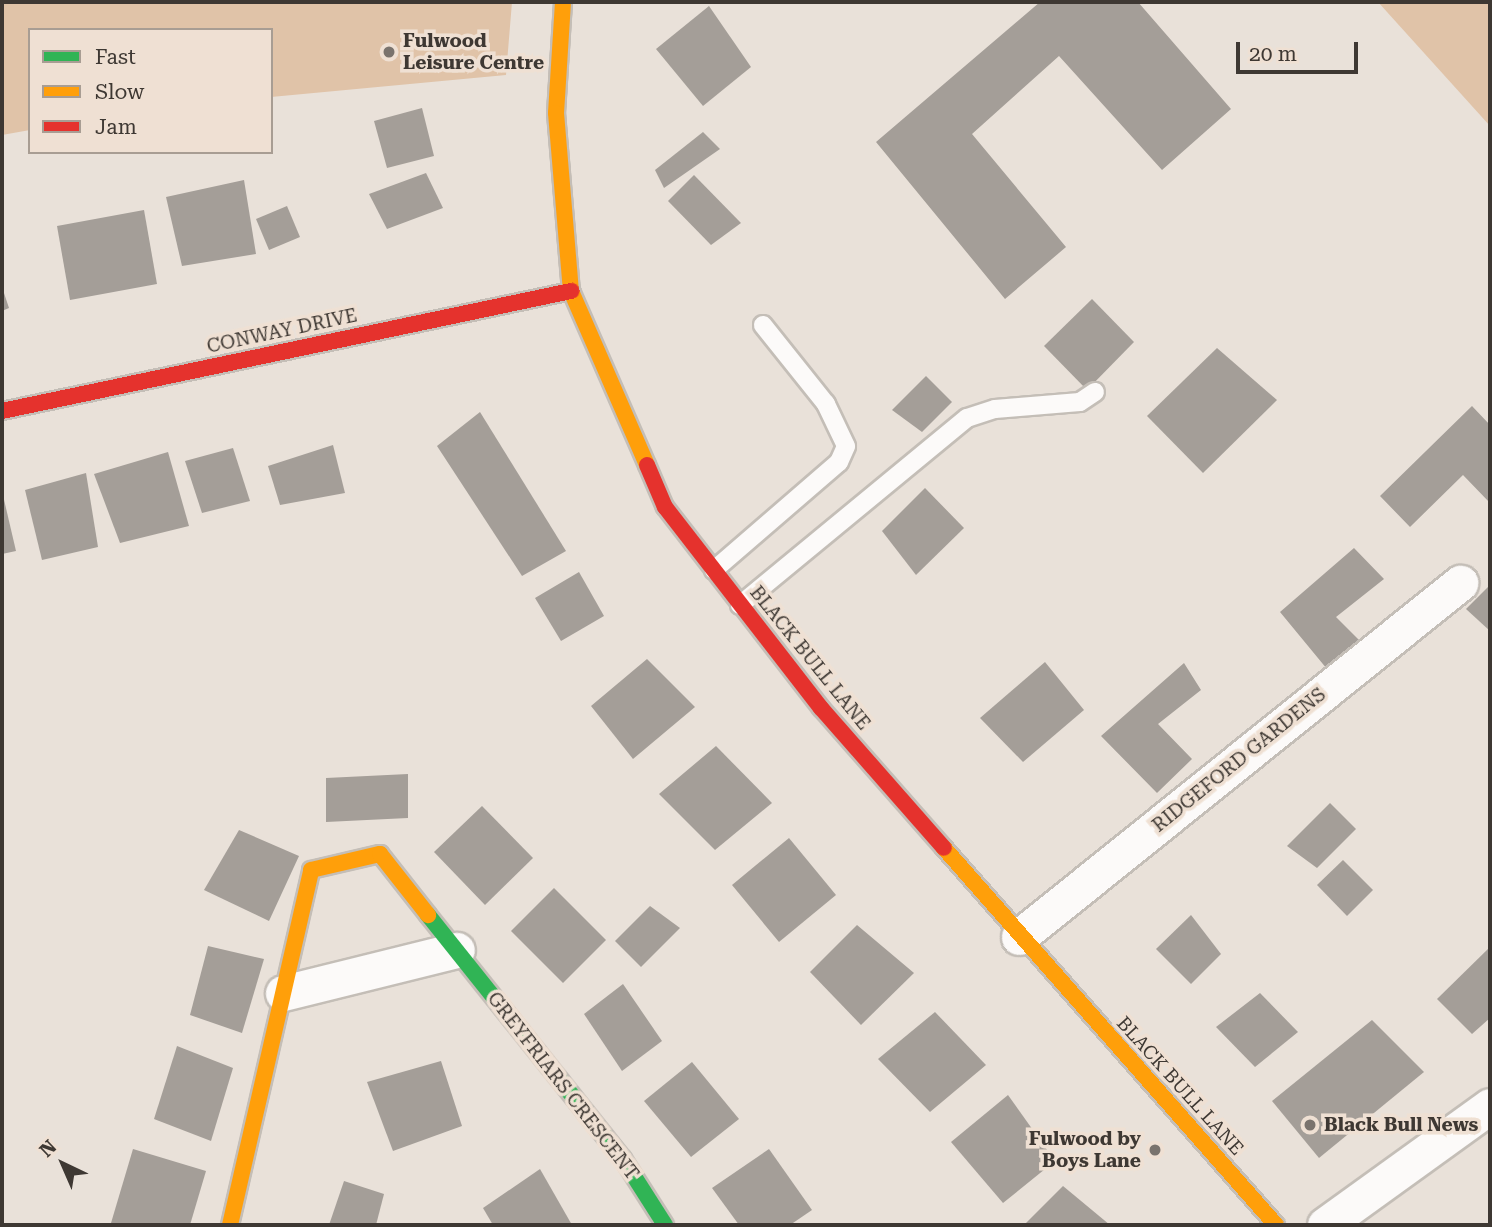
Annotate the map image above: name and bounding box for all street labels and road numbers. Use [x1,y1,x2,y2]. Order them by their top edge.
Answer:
street label: CONWAY DRIVE [205,304,359,358]
street label: BLACK BULL LANE [745,581,875,735]
street label: RIDGEFORD GARDENS [1148,683,1330,837]
street label: GREYFRIARS CRESCENT [483,988,643,1184]
street label: BLACK BULL LANE [1112,1012,1248,1160]

